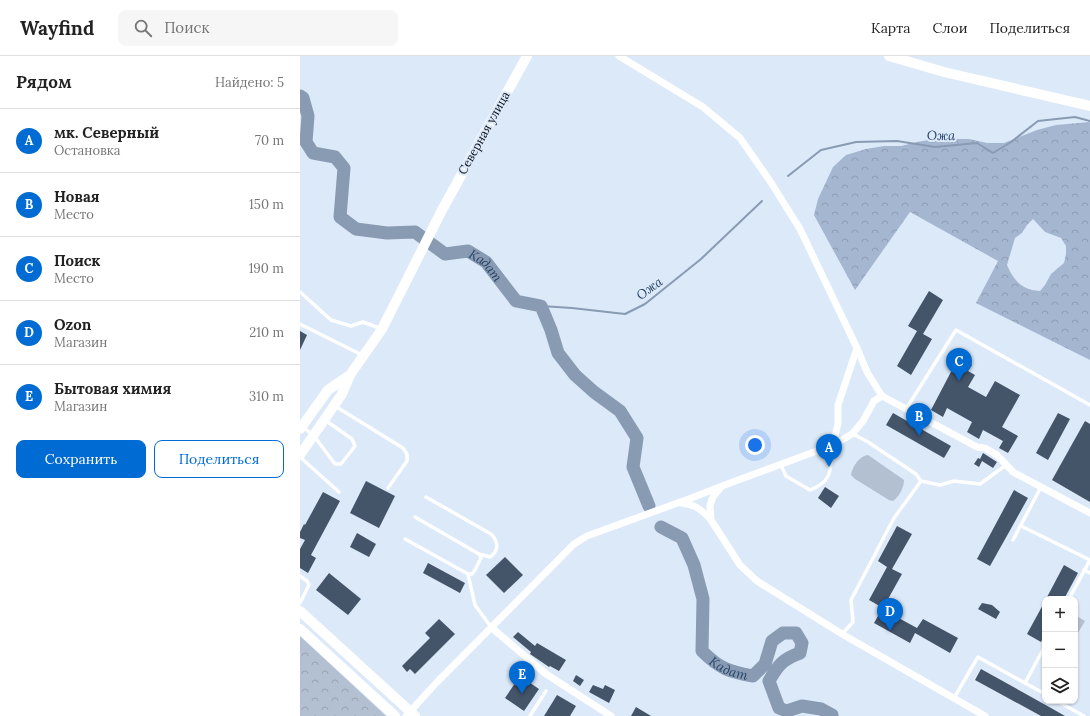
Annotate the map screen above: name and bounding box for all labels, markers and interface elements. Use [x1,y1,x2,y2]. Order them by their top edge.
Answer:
search box [118,10,398,46]
text: Wayfind [20,16,94,40]
icon: search [132,17,154,39]
text: Поиск [164,18,210,37]
text: Карта [871,19,910,37]
text: Слои [932,19,967,37]
text: Поделиться [989,19,1070,37]
text: Рядом [16,71,72,93]
text: Найдено: 5 [215,74,284,91]
street label: Северная улица [455,89,513,177]
text: мк. Северный [54,123,159,142]
water label: Ожа [927,127,956,144]
text: A [25,132,33,149]
text: 70 m [255,132,284,149]
text: Остановка [54,142,120,159]
text: Новая [54,187,100,206]
text: B [25,196,33,213]
text: 150 m [249,196,284,213]
text: Место [54,206,94,223]
water label: Кадат [466,246,506,286]
text: Поиск [54,251,101,270]
text: C [25,260,33,277]
text: 190 m [249,260,284,277]
text: Место [54,270,94,287]
water label: Ожа [633,273,666,304]
text: Ozon [54,315,91,334]
text: D [24,324,34,341]
text: 210 m [249,324,284,341]
text: Магазин [54,334,107,351]
pin: C [946,348,972,381]
text: Бытовая химия [54,379,171,398]
text: E [25,388,33,405]
text: 310 m [249,388,284,405]
text: Магазин [54,398,107,415]
pin: B [906,403,932,436]
pin: A [816,434,842,467]
your location [745,435,765,455]
button: Сохранить [16,440,146,478]
button: Поделиться [154,440,284,478]
map controls [1042,596,1078,704]
button: + [1042,596,1078,632]
pin: D [877,598,903,631]
button: − [1042,632,1078,668]
water label: Кадат [706,653,750,684]
pin: E [509,661,535,694]
button: layers [1042,668,1078,704]

